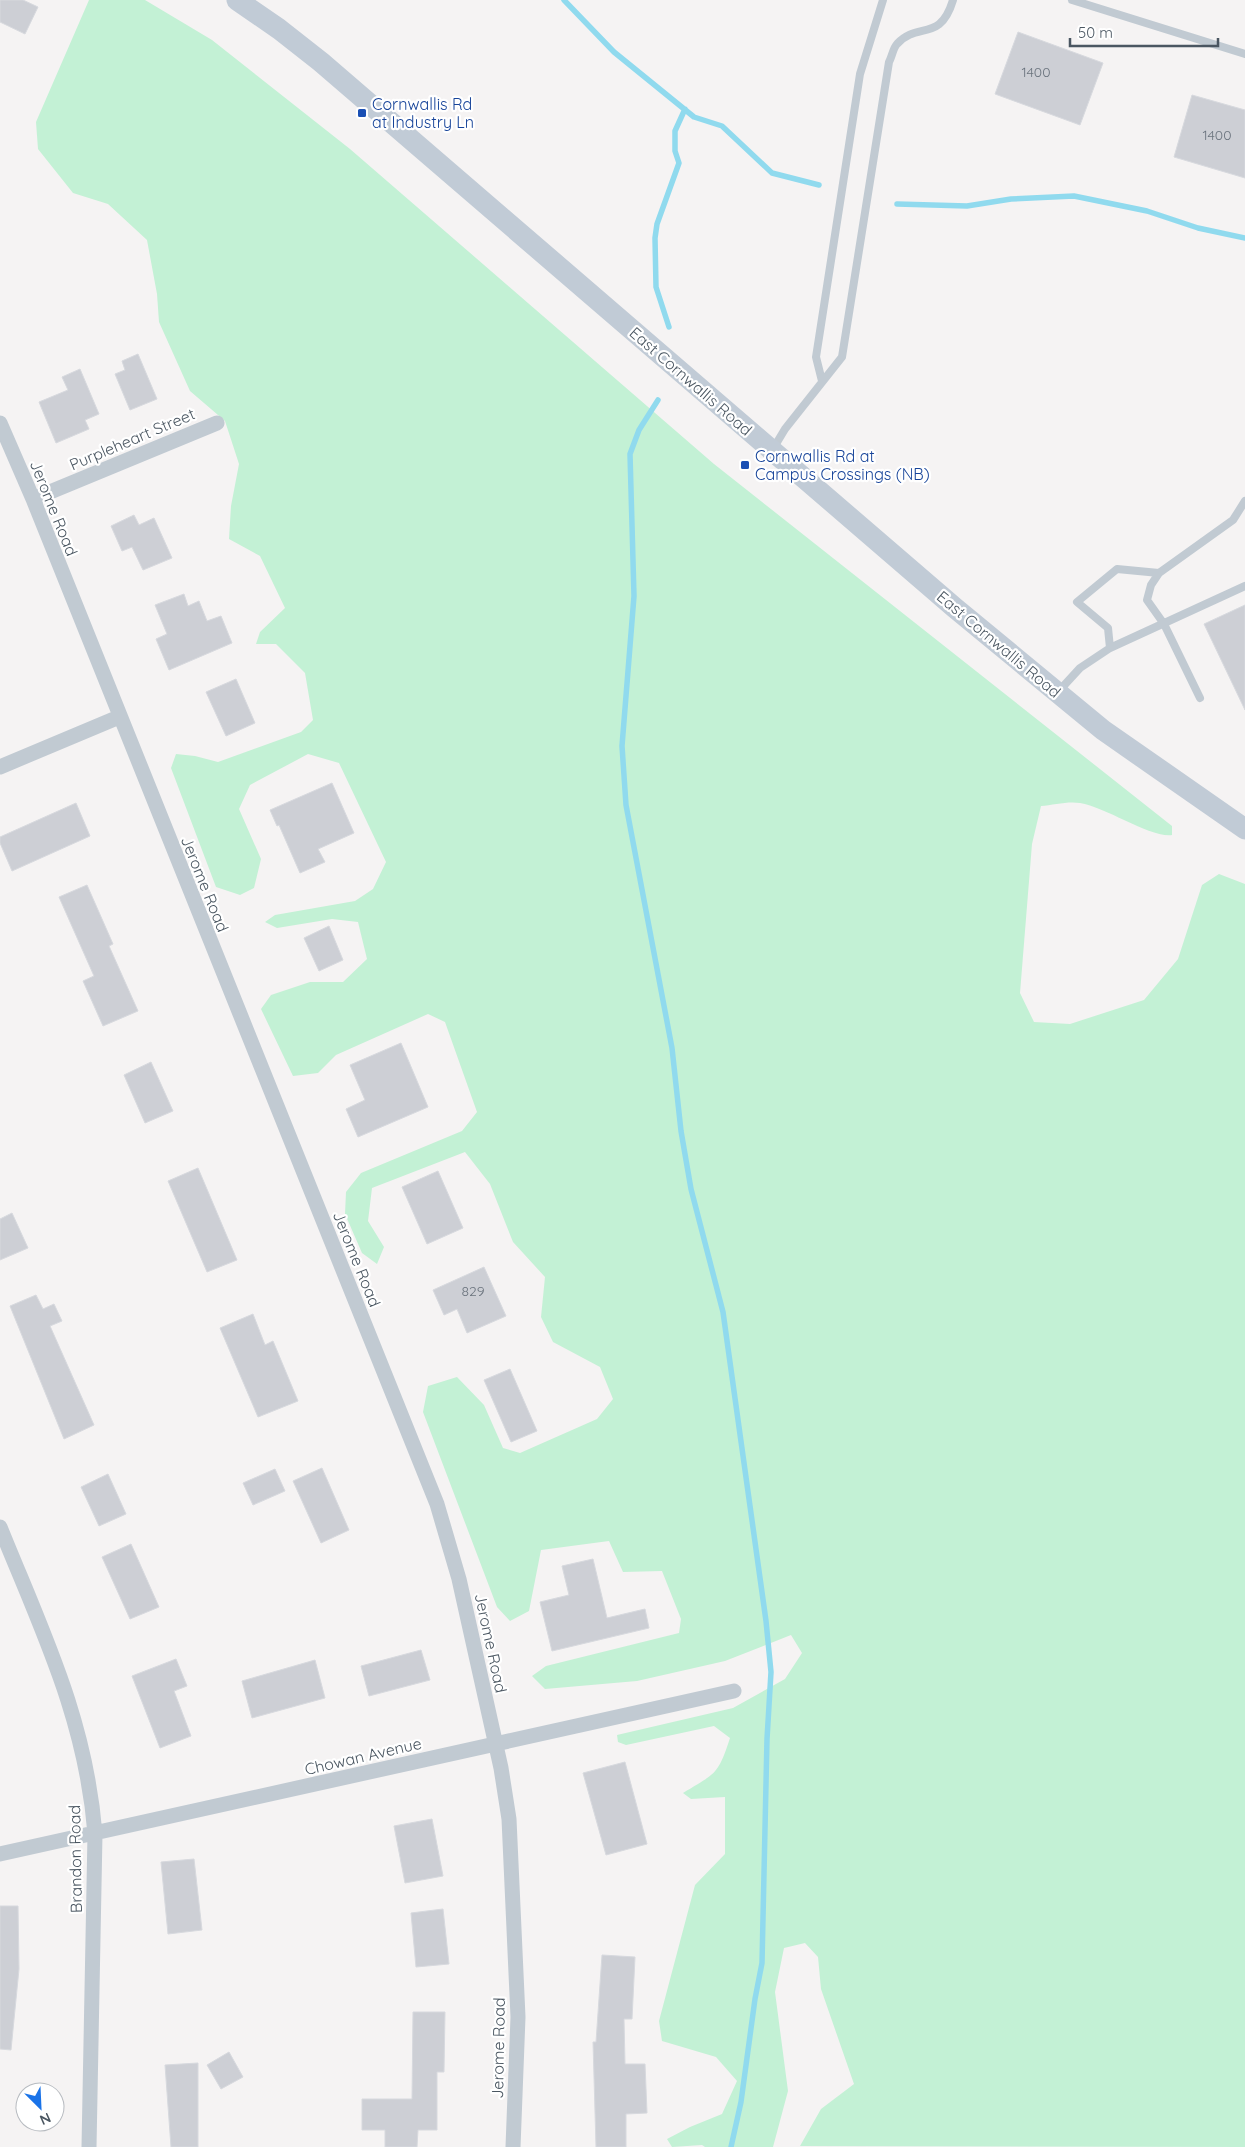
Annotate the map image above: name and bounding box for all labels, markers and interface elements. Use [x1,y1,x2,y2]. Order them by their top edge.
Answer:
scale bar [1070,15,1218,47]
text: 50 m [1078,23,1113,42]
house number: 1400 [1021,63,1051,81]
place label: Cornwallis Rd at Industry Ln [372,94,474,132]
marker: Cornwallis Rd at Industry Ln [356,107,368,119]
house number: 1400 [1202,126,1232,144]
street label: East Cornwallis Road [626,322,756,440]
street label: Purpleheart Street [66,404,198,474]
place label: Cornwallis Rd at Campus Crossings (NB) [755,446,930,484]
street label: Jerome Road [26,457,82,559]
marker: Cornwallis Rd at Campus Crossings (NB) [739,459,751,471]
street label: East Cornwallis Road [933,586,1065,702]
street label: Jerome Road [177,833,233,935]
street label: Jerome Road [329,1208,385,1310]
house number: 829 [461,1282,485,1300]
street label: Jerome Road [471,1591,511,1695]
street label: Chowan Avenue [303,1733,423,1779]
street label: Brandon Road [64,1805,86,1913]
street label: Jerome Road [487,1997,509,2099]
north arrow [15,2082,65,2132]
text: N [37,2109,54,2129]

